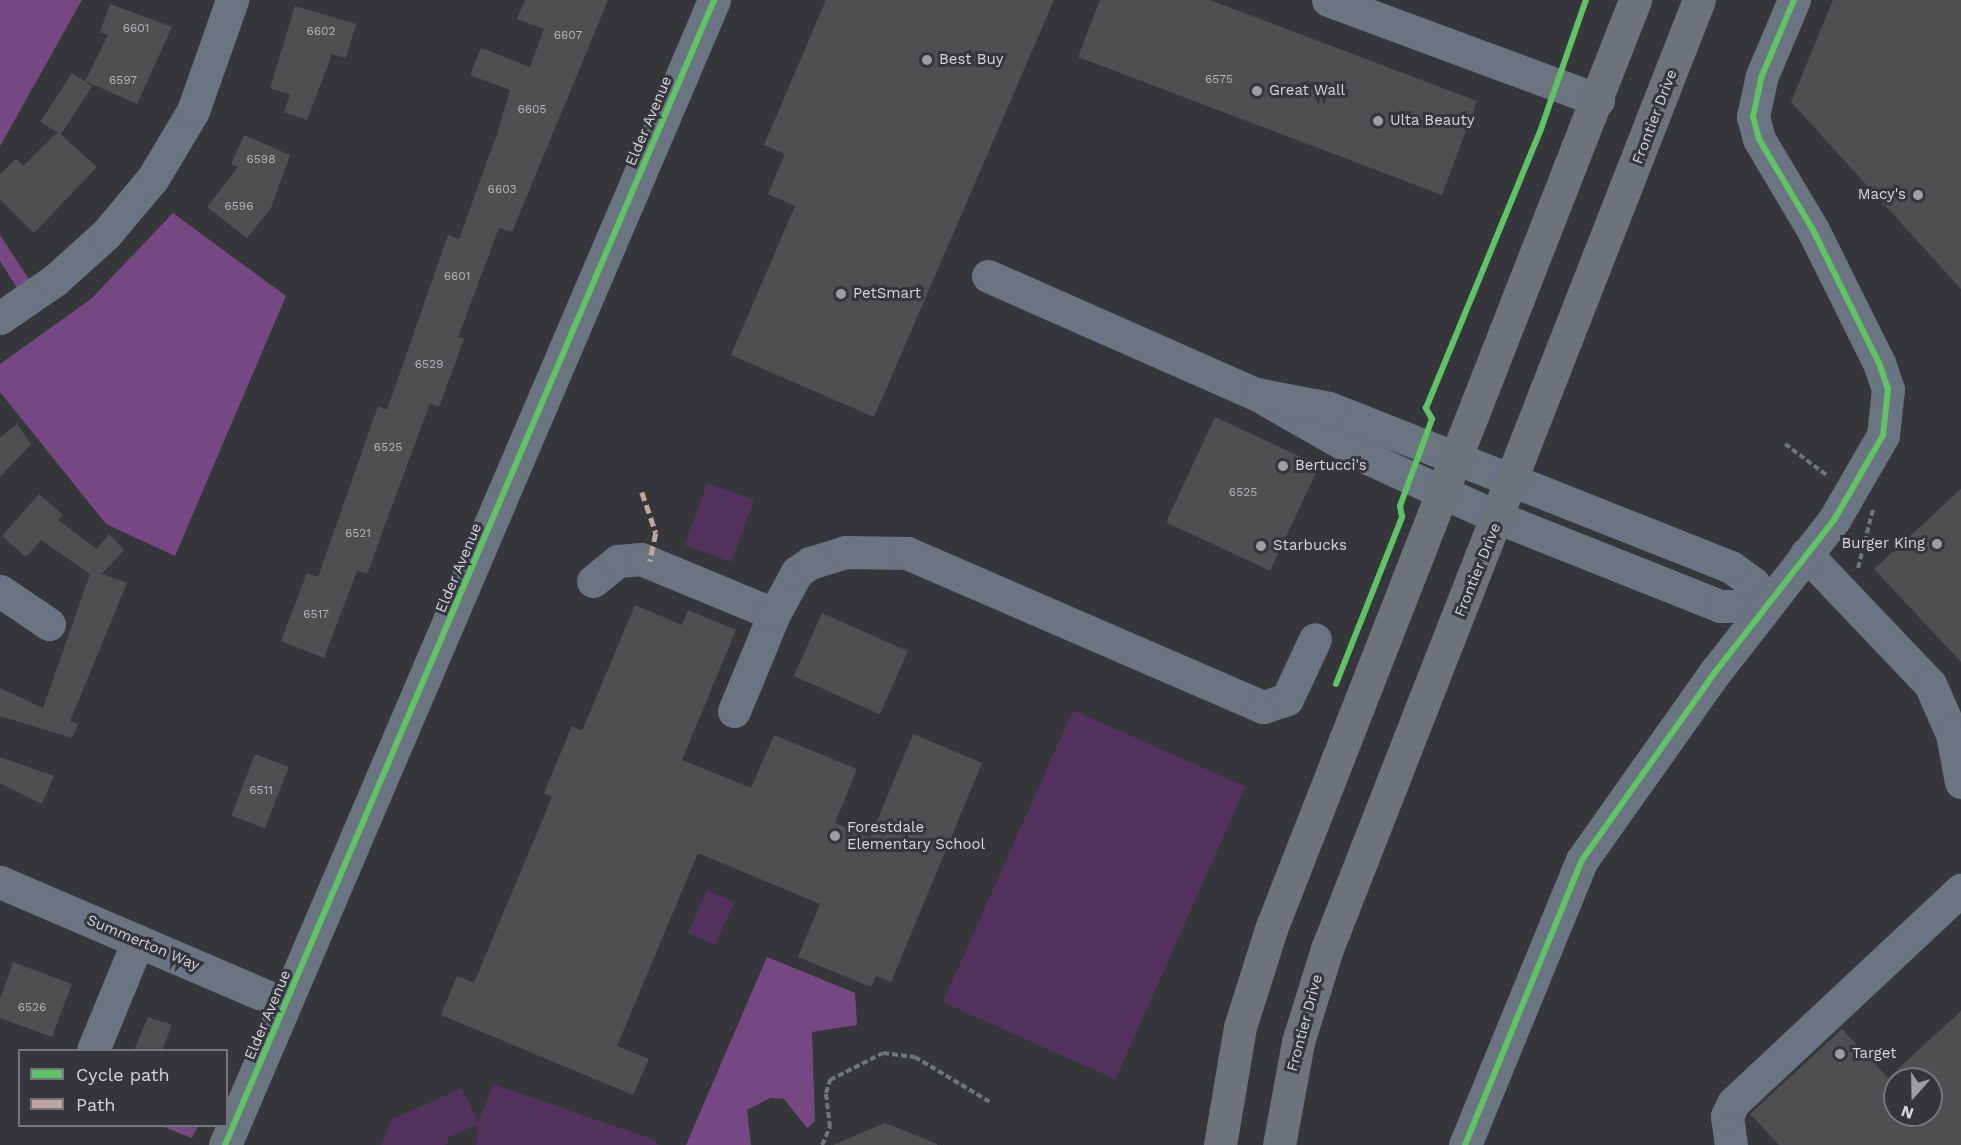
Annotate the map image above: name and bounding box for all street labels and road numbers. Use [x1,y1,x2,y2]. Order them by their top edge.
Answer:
street label: Frontier Drive [1629,67,1681,167]
street label: Elder Avenue [622,73,676,169]
street label: Elder Avenue [432,520,486,616]
street label: Frontier Drive [1451,520,1505,620]
street label: Summerton Way [84,911,202,975]
street label: Elder Avenue [241,967,295,1063]
street label: Frontier Drive [1283,972,1327,1074]

